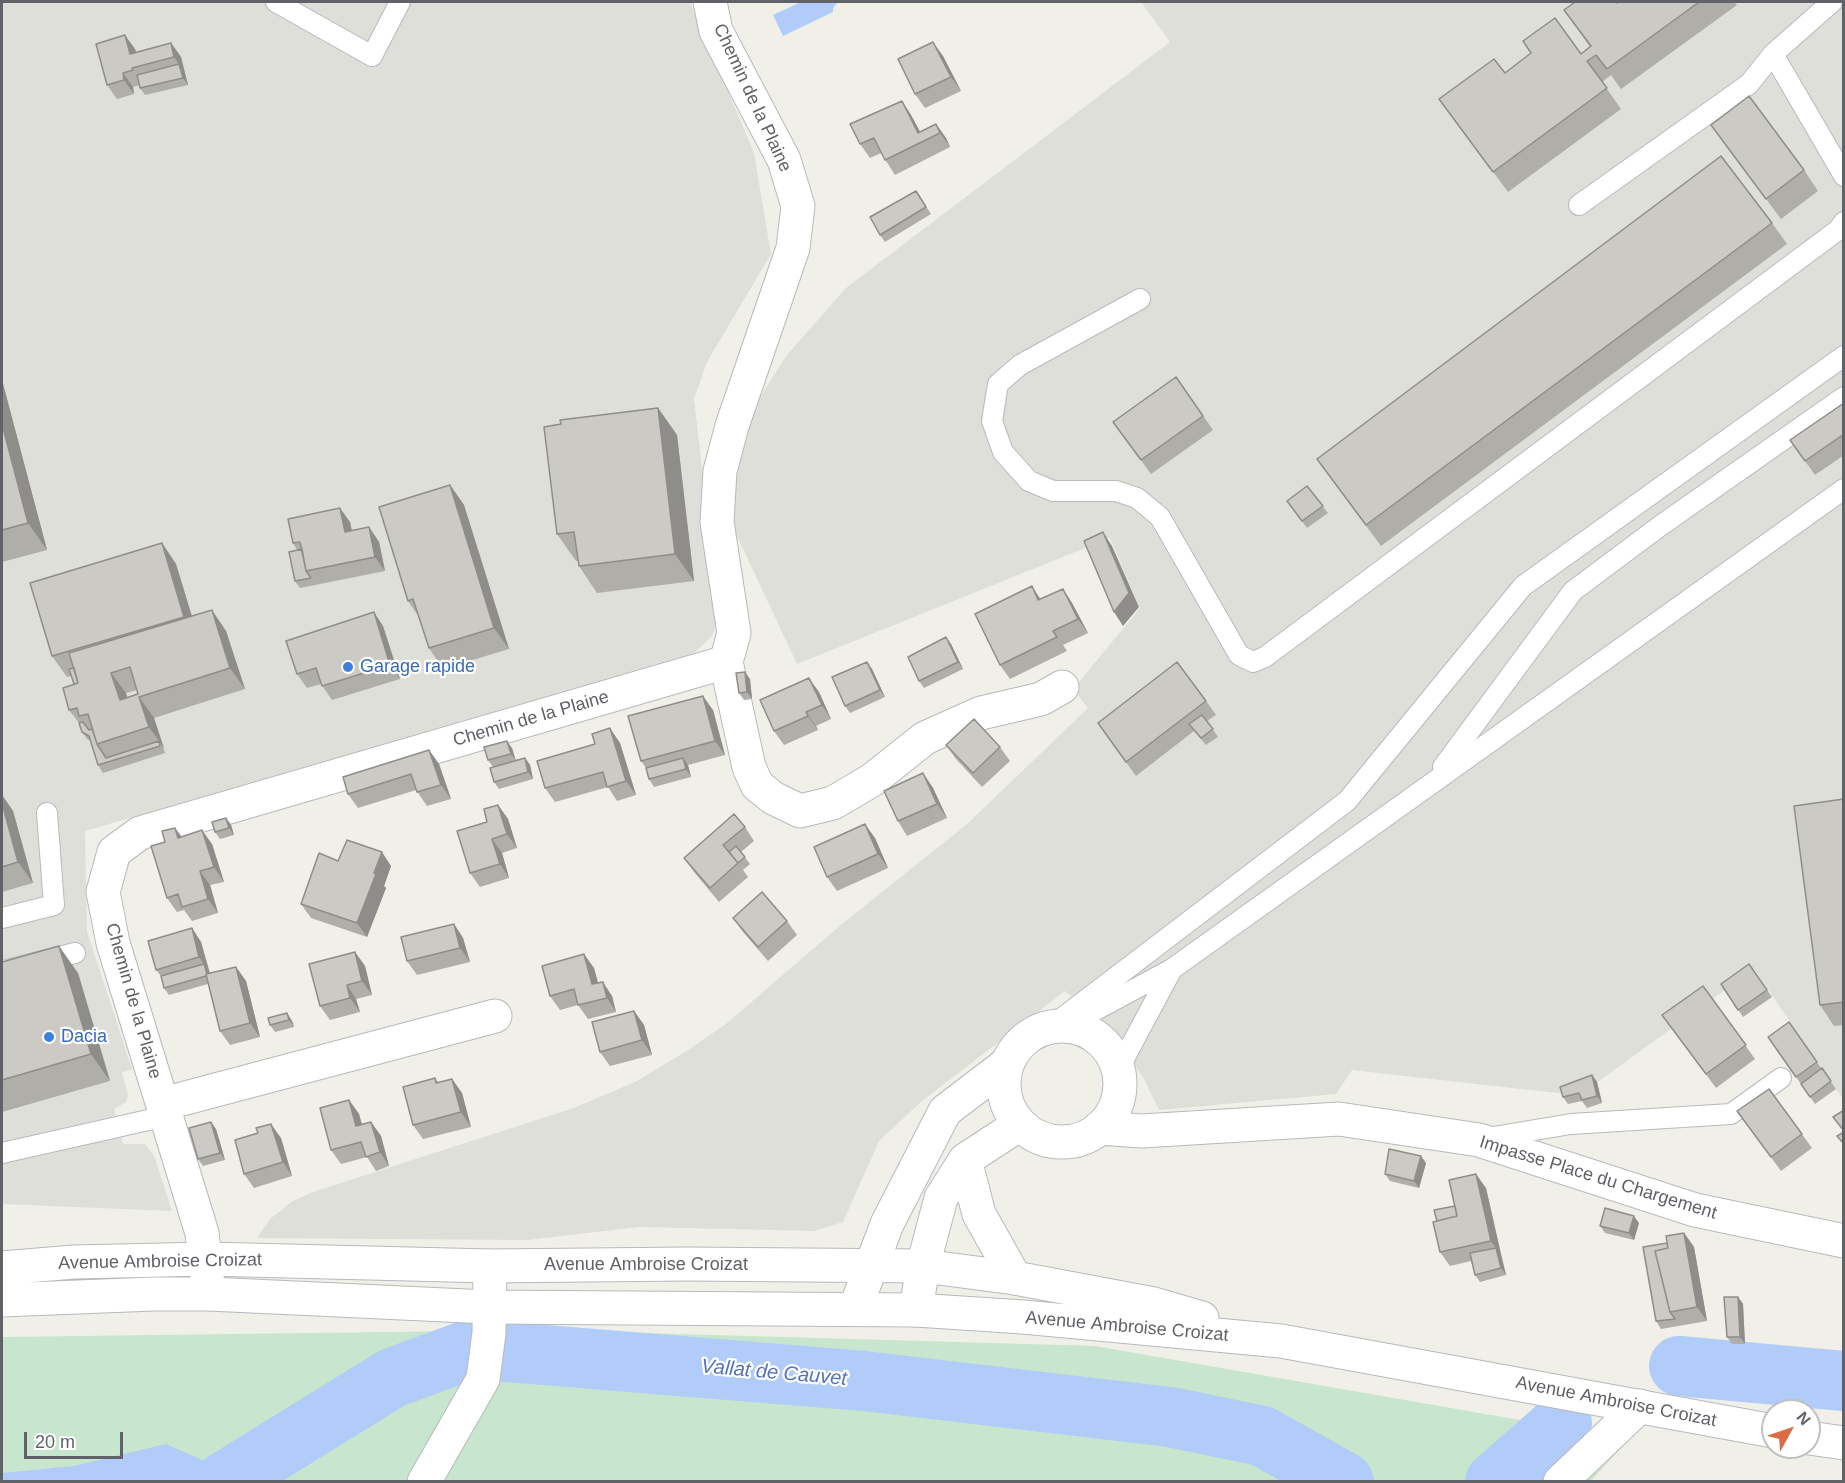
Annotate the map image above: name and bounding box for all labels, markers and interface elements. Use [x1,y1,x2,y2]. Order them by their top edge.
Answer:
street label: Chemin de la Plaine [708,20,796,176]
place label: Garage rapide [360,656,475,678]
marker: Garage rapide [341,660,355,674]
street label: Chemin de la Plaine [451,686,611,752]
street label: Chemin de la Plaine [100,921,166,1081]
place label: Dacia [61,1026,107,1048]
marker: Dacia [42,1030,56,1044]
street label: Impasse Place du Chargement [1477,1132,1719,1224]
street label: Avenue Ambroise Croizat [58,1249,262,1275]
street label: Avenue Ambroise Croizat [544,1254,748,1276]
street label: Avenue Ambroise Croizat [1025,1307,1229,1347]
water label: Vallat de Cauvet [700,1355,848,1391]
street label: Avenue Ambroise Croizat [1514,1372,1718,1432]
north arrow [1761,1399,1821,1459]
text: N [1793,1409,1814,1428]
scale bar [27,1420,126,1458]
text: 20 m [35,1432,75,1452]

